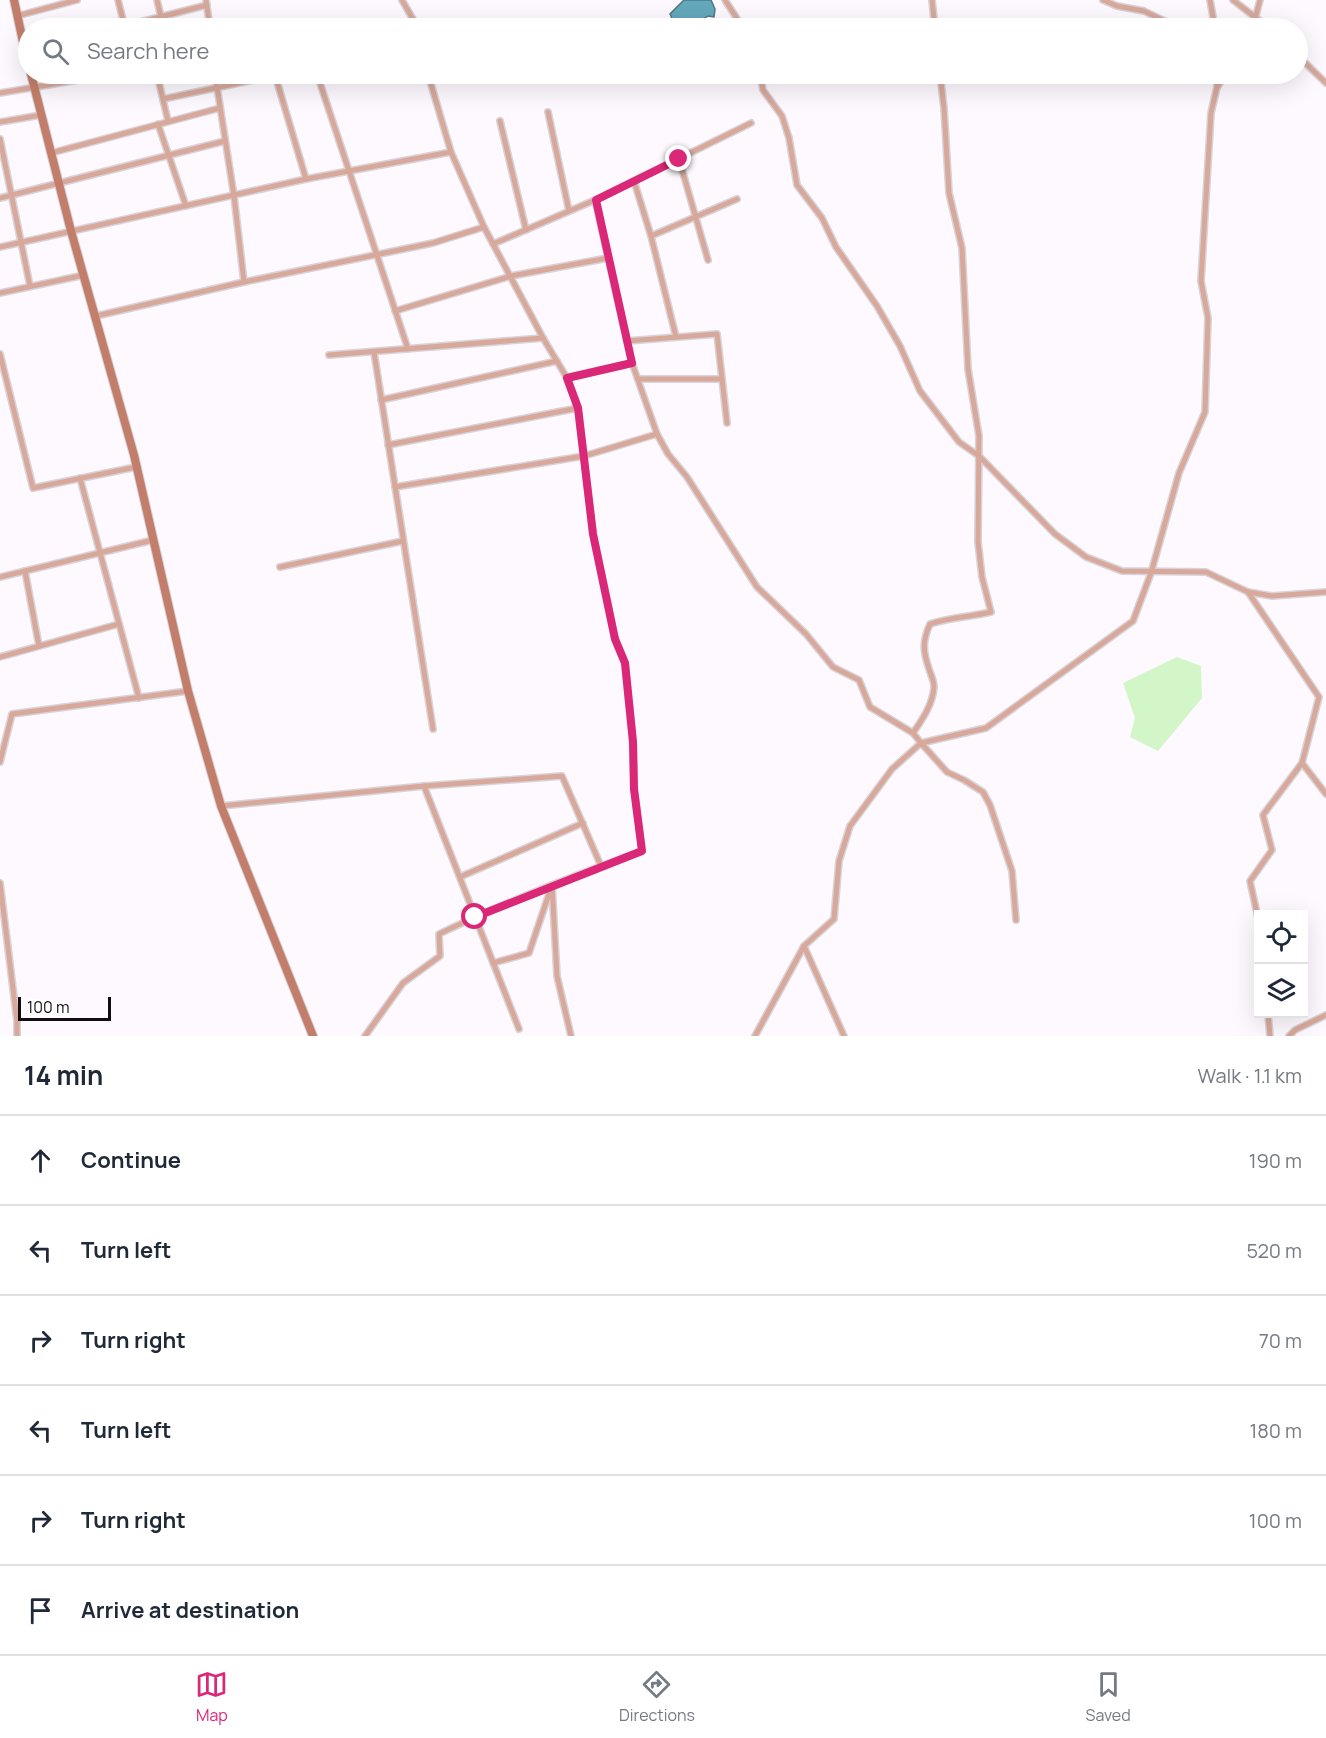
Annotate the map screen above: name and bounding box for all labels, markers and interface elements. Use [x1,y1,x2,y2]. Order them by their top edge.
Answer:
search box [18,18,1308,84]
icon: search [39,35,72,68]
text: Search here [87,36,209,66]
route end [665,145,691,171]
route start [461,903,487,929]
map controls [1254,910,1308,1018]
button: locate [1254,910,1308,964]
button: layers [1254,964,1308,1018]
scale bar [18,994,111,1022]
text: 100 m [27,996,70,1018]
text: 14 min [24,1057,103,1093]
text: Walk · 1.1 km [1198,1062,1302,1089]
icon: ahead [24,1144,57,1177]
text: Continue [81,1145,181,1175]
text: 190 m [1249,1147,1302,1174]
icon: left [24,1234,57,1267]
text: Turn left [81,1235,171,1265]
text: 520 m [1246,1237,1302,1264]
icon: right [24,1324,57,1357]
text: Turn right [81,1325,186,1355]
text: 70 m [1259,1327,1302,1354]
icon: left [24,1414,57,1447]
text: Turn left [81,1415,171,1445]
text: 180 m [1249,1417,1302,1444]
icon: right [24,1504,57,1537]
text: Turn right [81,1505,186,1535]
text: 100 m [1249,1507,1302,1534]
icon: arrive [24,1594,57,1627]
text: Arrive at destination [81,1595,299,1625]
tab: Map [195,1668,228,1726]
tab: Directions [619,1668,695,1726]
tab: Saved [1086,1668,1131,1726]

